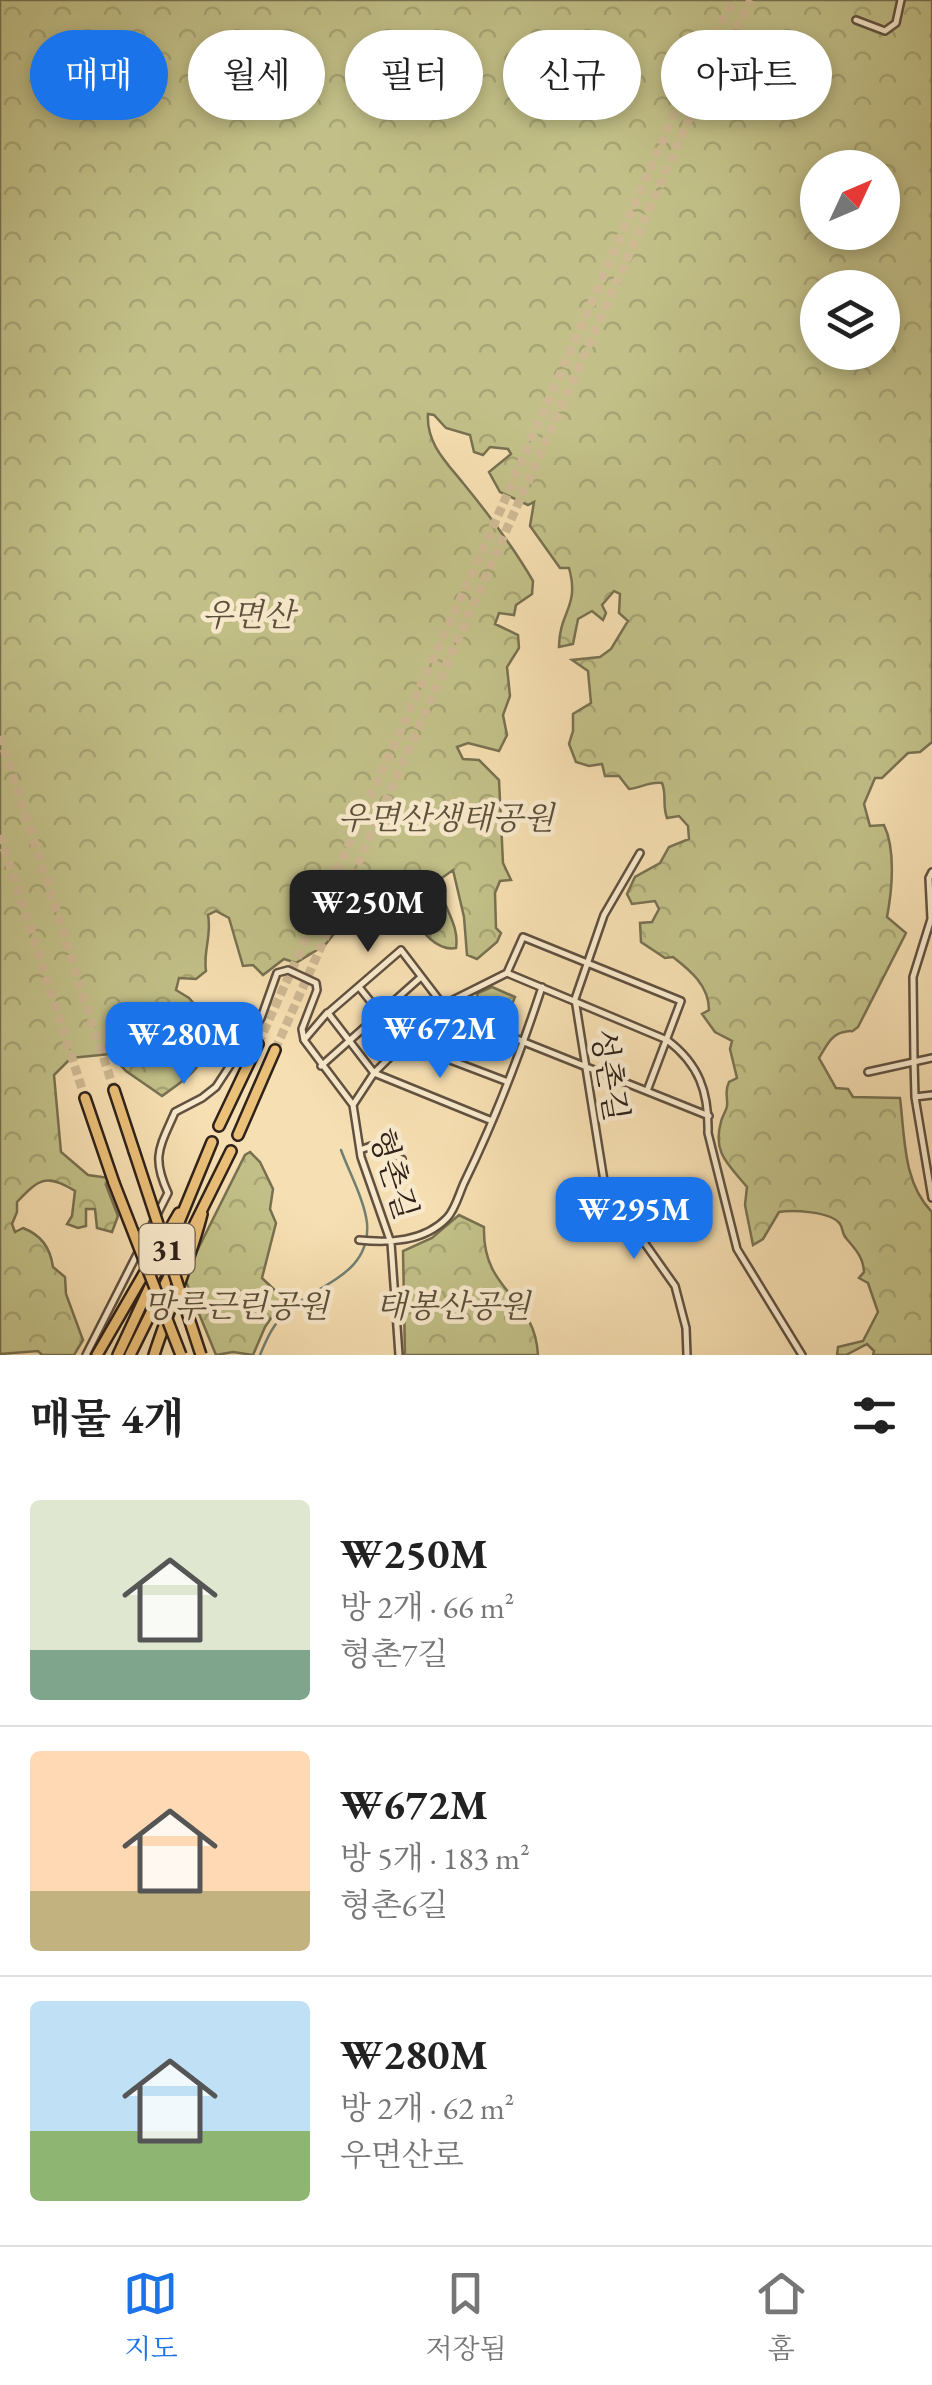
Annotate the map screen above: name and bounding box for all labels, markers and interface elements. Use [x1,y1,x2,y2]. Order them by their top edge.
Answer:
chip: 매매 [30,30,168,120]
chip: 월세 [188,30,325,120]
chip: 필터 [345,30,483,120]
chip: 신규 [503,30,641,120]
chip: 아파트 [661,30,832,120]
north arrow [800,150,900,250]
map controls [800,150,900,370]
button: layers [800,270,900,370]
park label: 우면산 [202,594,298,636]
park label: 우면산생태공원 [338,797,556,839]
pin: ₩250M [298,870,438,955]
text: ₩250M [312,881,424,923]
pin: ₩672M [370,996,510,1081]
pin: ₩280M [114,1002,254,1087]
text: ₩672M [384,1007,496,1049]
text: ₩280M [128,1013,240,1055]
street label: 성촌길 [582,1026,638,1124]
street label: 형촌길 [360,1124,428,1224]
pin: ₩295M [564,1177,704,1262]
text: ₩295M [578,1188,690,1230]
road number: 31 [140,1224,194,1274]
park label: 망루근린공원 [143,1285,331,1327]
park label: 태봉산공원 [376,1285,532,1327]
icon: filters [847,1388,902,1443]
text: 매물 4개 [30,1391,184,1446]
text: ₩250M [340,1526,488,1581]
icon: home [110,1540,230,1660]
text: 방 2개 · 66 m² [340,1586,514,1628]
text: 형촌7길 [340,1633,448,1675]
text: ₩672M [340,1777,488,1832]
icon: home [110,1791,230,1911]
text: 방 5개 · 183 m² [340,1837,530,1879]
text: 형촌6길 [340,1884,448,1926]
text: ₩280M [340,2027,488,2082]
icon: home [110,2041,230,2161]
text: 방 2개 · 62 m² [340,2087,514,2129]
text: 우면산로 [340,2134,464,2176]
tab: 지도 [123,2266,178,2366]
tab: 저장됨 [425,2266,507,2366]
tab: 홈 [754,2266,809,2366]

